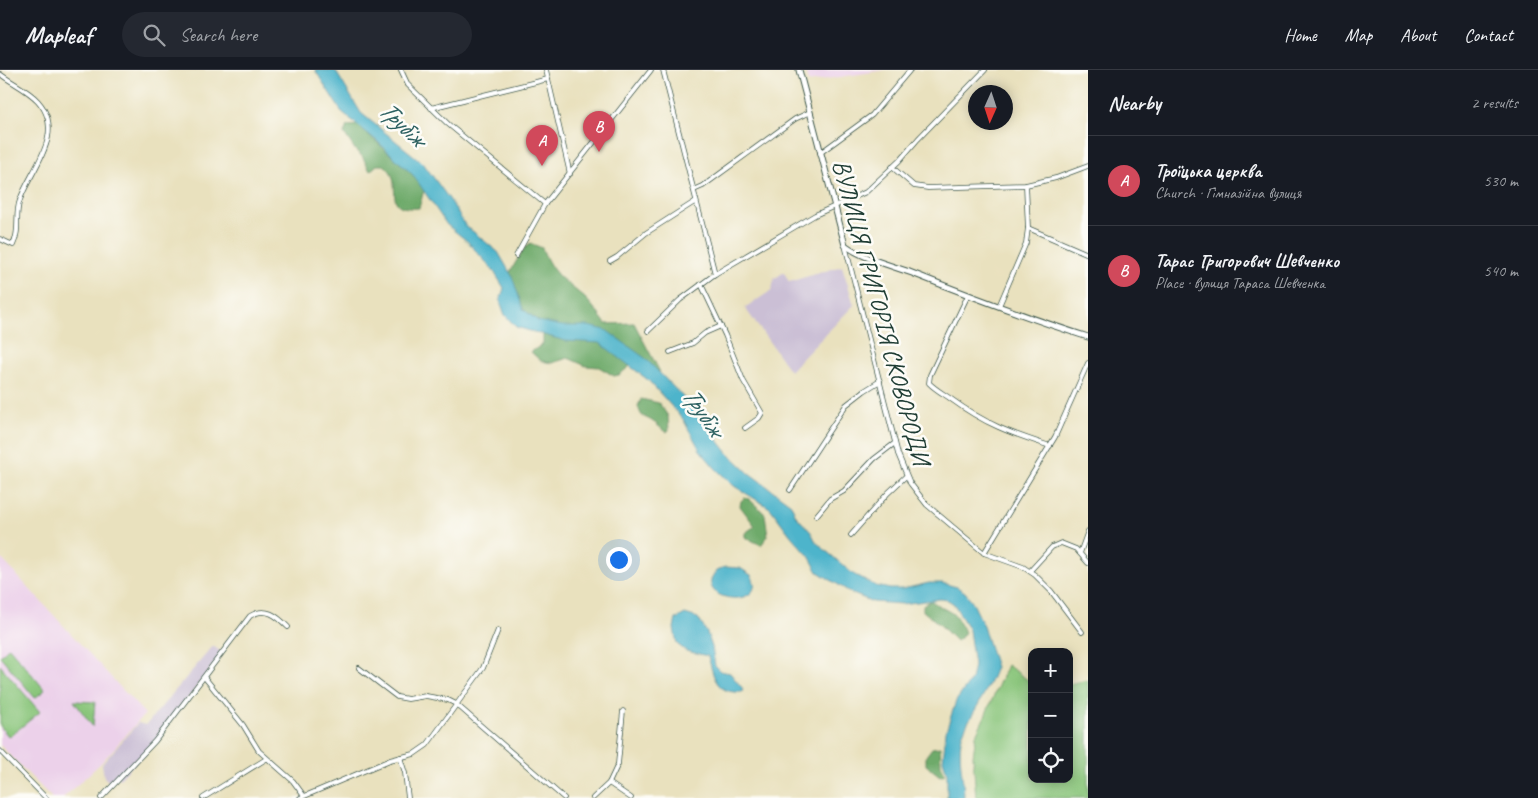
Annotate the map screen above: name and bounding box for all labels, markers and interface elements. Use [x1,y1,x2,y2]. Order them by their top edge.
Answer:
search box [122,12,472,57]
text: Mapleaf [25,20,92,50]
icon: search [140,21,168,49]
text: Search here [180,23,257,47]
text: Home [1284,24,1317,46]
text: Map [1345,24,1372,46]
text: About [1400,24,1436,46]
text: Contact [1464,24,1513,46]
north arrow [968,85,1013,130]
text: Nearby [1108,90,1161,116]
water label: Трубіж [372,93,437,157]
text: 2 results [1471,93,1518,113]
pin: B [583,111,615,152]
pin: A [526,125,558,166]
street label: ВУЛИЦЯ ГРИГОРІЯ СКОВОРОДИ [825,156,938,473]
text: Троїцька церква [1155,159,1261,183]
text: A [1120,171,1128,191]
text: 530 m [1484,171,1518,191]
text: Church · Гімназійна вулиця [1155,183,1301,203]
text: Тарас Григорович Шевченко [1155,249,1339,273]
text: B [1120,261,1128,281]
text: 540 m [1484,261,1518,281]
text: Place · вулиця Тараса Шевченка [1155,273,1325,293]
water label: Трубіж [675,380,735,447]
your location [606,547,632,573]
map controls [1028,648,1073,783]
button: + [1028,648,1073,693]
button: − [1028,693,1073,738]
button: locate [1028,738,1073,783]

